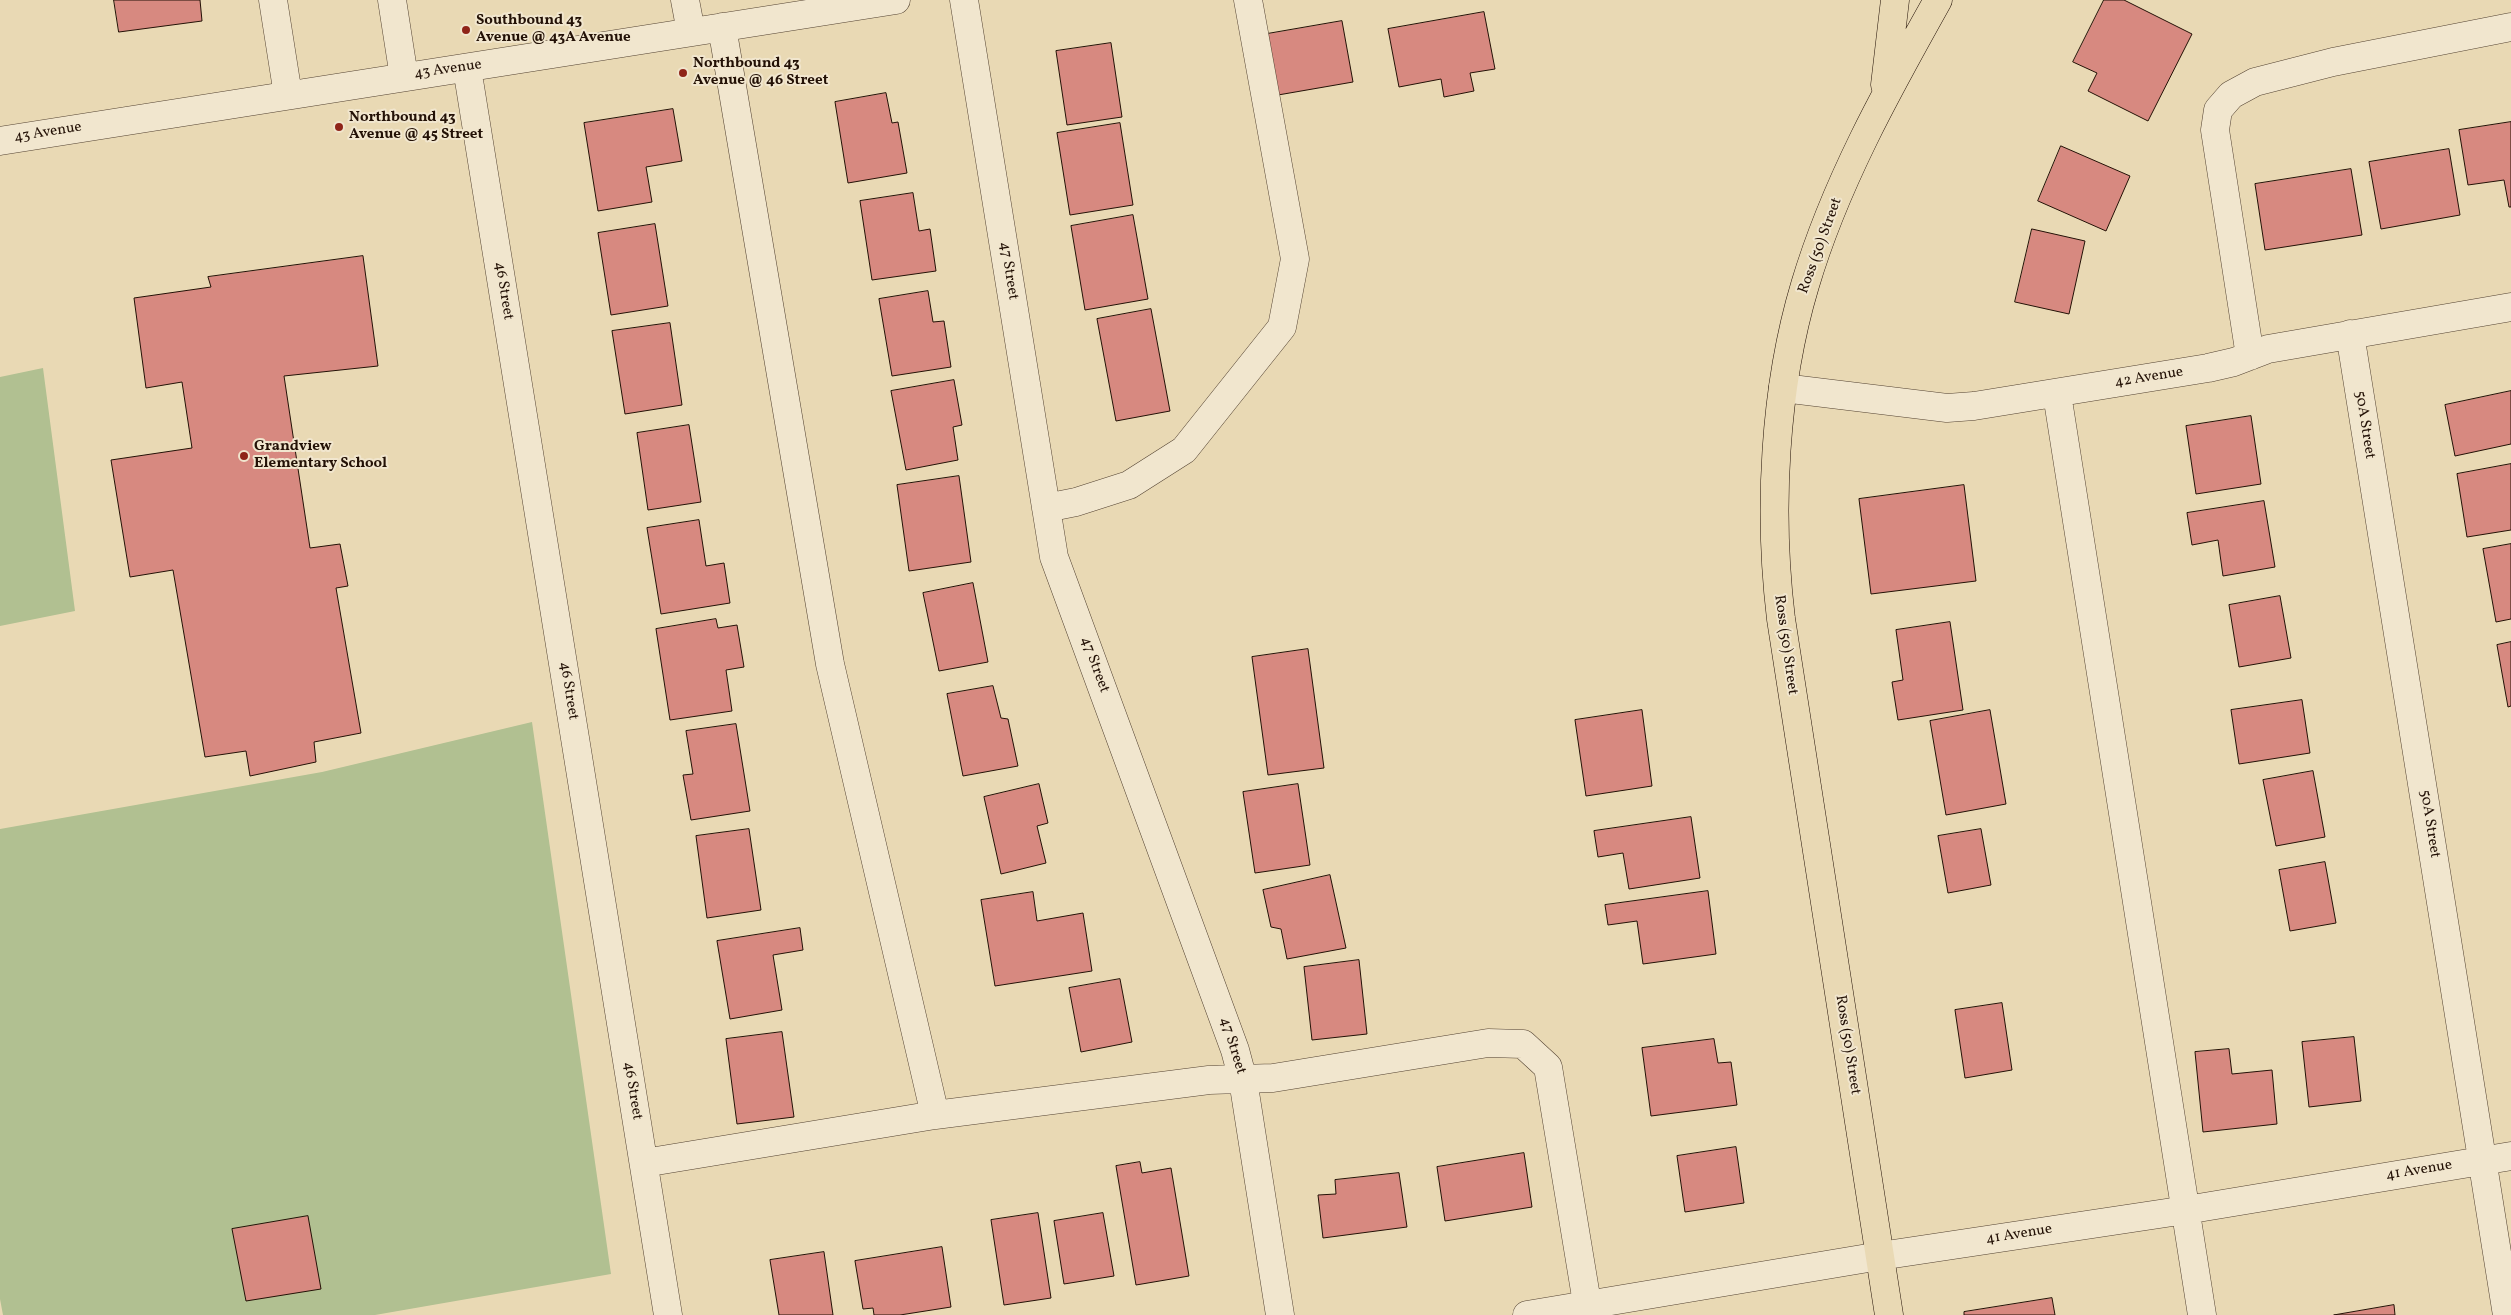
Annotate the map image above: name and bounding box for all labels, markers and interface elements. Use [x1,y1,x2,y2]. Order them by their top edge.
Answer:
place label: Southbound 43 Avenue @ 43A Avenue [476,12,631,47]
marker: Southbound 43 Avenue @ 43A Avenue [460,24,472,36]
place label: Northbound 43 Avenue @ 46 Street [693,55,828,90]
street label: 43 Avenue [413,56,483,84]
marker: Northbound 43 Avenue @ 46 Street [677,67,689,79]
place label: Northbound 43 Avenue @ 45 Street [349,109,483,144]
street label: 43 Avenue [13,119,83,147]
marker: Northbound 43 Avenue @ 45 Street [333,121,345,133]
street label: Ross (50) Street [1795,196,1847,296]
street label: 47 Street [995,241,1021,301]
street label: 46 Street [490,261,516,321]
street label: 42 Avenue [2113,364,2185,392]
street label: 50A Street [2350,390,2378,460]
place label: Grandview Elementary School [254,438,387,473]
marker: Grandview Elementary School [238,450,250,462]
street label: Ross (50) Street [1769,594,1801,696]
street label: 47 Street [1076,634,1112,696]
street label: 46 Street [555,661,581,721]
street label: 50A Street [2415,789,2443,859]
street label: Ross (50) Street [1830,994,1864,1096]
street label: 47 Street [1215,1015,1249,1077]
street label: 46 Street [619,1061,645,1121]
street label: 41 Avenue [2385,1157,2453,1185]
street label: 41 Avenue [1985,1221,2053,1249]

